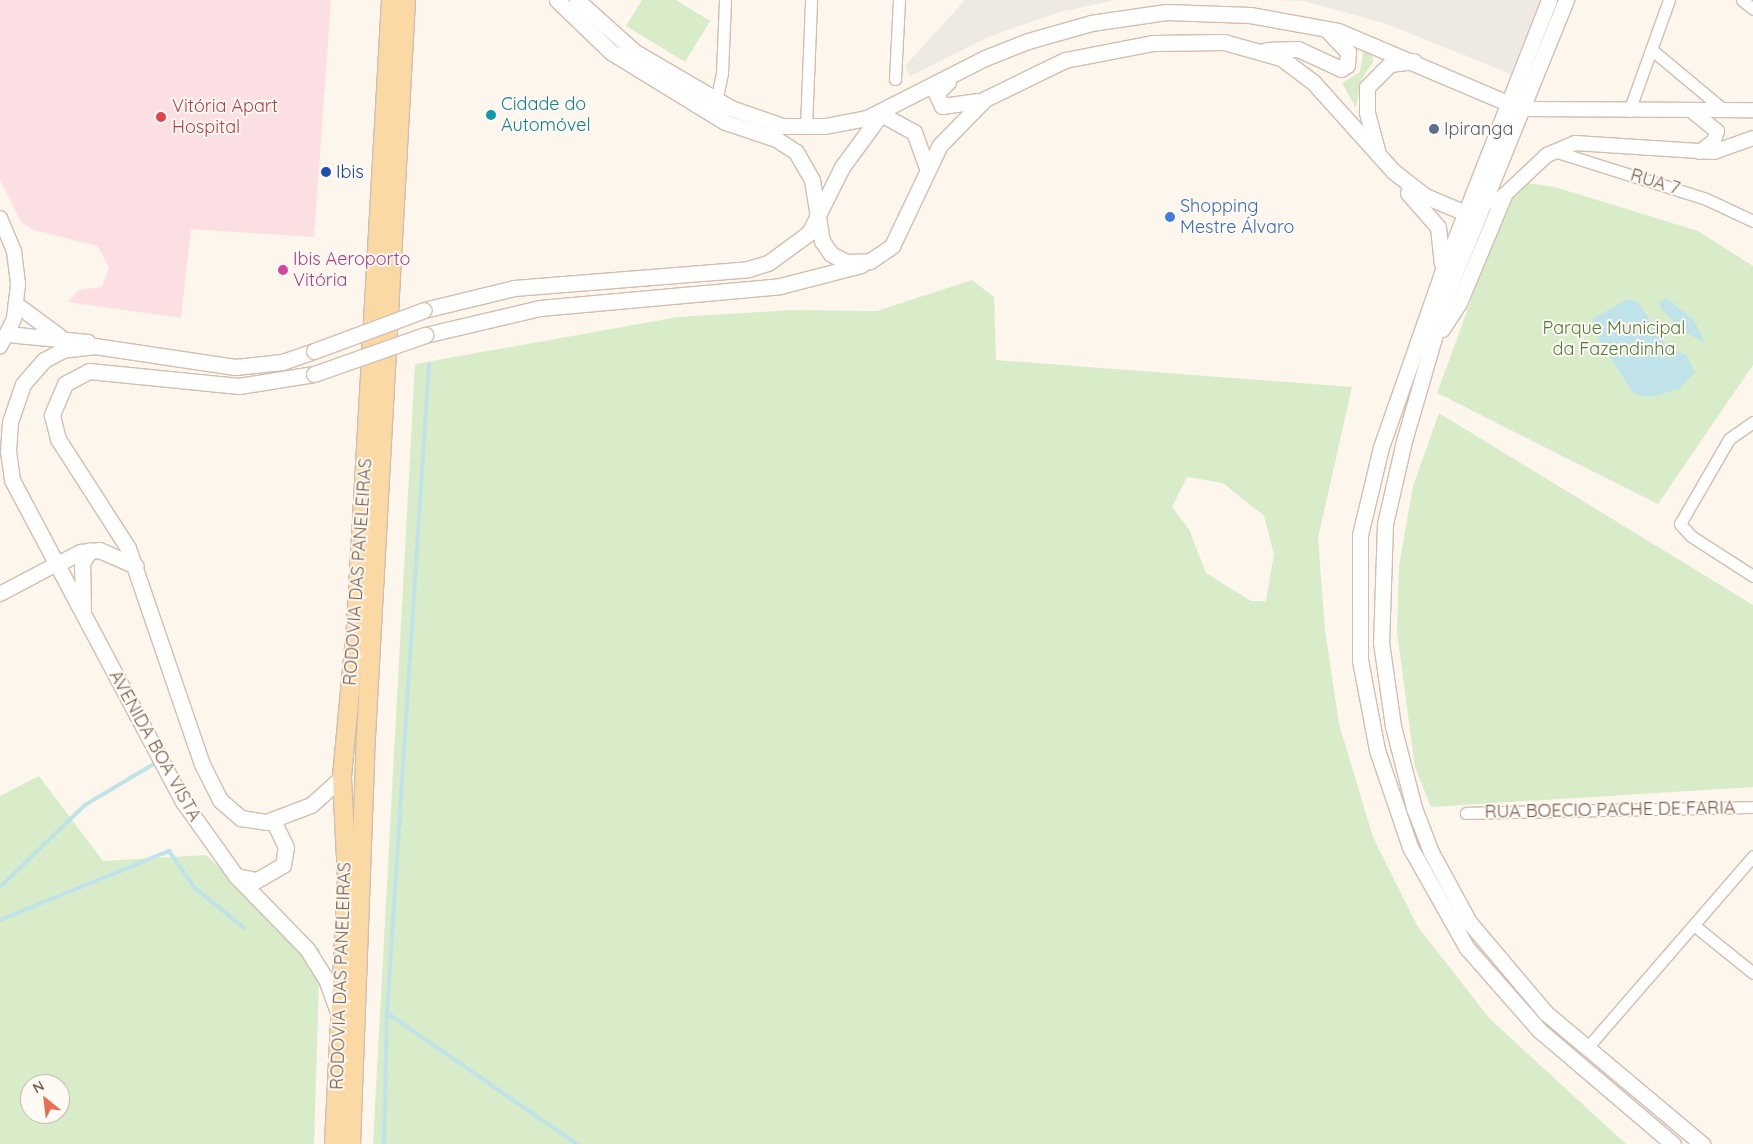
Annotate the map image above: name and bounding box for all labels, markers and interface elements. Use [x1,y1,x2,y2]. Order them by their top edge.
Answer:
place label: Cidade do Automóvel [501,94,591,136]
place label: Vitória Apart Hospital [172,96,278,138]
marker: Cidade do Automóvel [485,109,497,121]
marker: Vitória Apart Hospital [154,110,168,124]
place label: Ipiranga [1444,118,1513,140]
marker: Ipiranga [1428,123,1440,135]
place label: Ibis [336,161,364,183]
street label: RUA 7 [1628,164,1682,200]
marker: Ibis [320,166,332,178]
place label: Shopping Mestre Álvaro [1180,196,1294,238]
marker: Shopping Mestre Álvaro [1164,211,1176,223]
place label: Ibis Aeroporto Vitória [293,249,410,292]
marker: Ibis Aeroporto Vitória [277,264,289,276]
park label: Parque Municipal da Fazendinha [1543,318,1685,360]
street label: RODOVIA DAS PANELEIRAS [339,458,377,686]
street label: AVENIDA BOA VISTA [104,667,206,825]
street label: RUA BOECIO PACHE DE FARIA [1484,797,1736,823]
street label: RODOVIA DAS PANELEIRAS [326,862,356,1090]
north arrow [20,1074,70,1124]
text: N [29,1076,47,1097]

